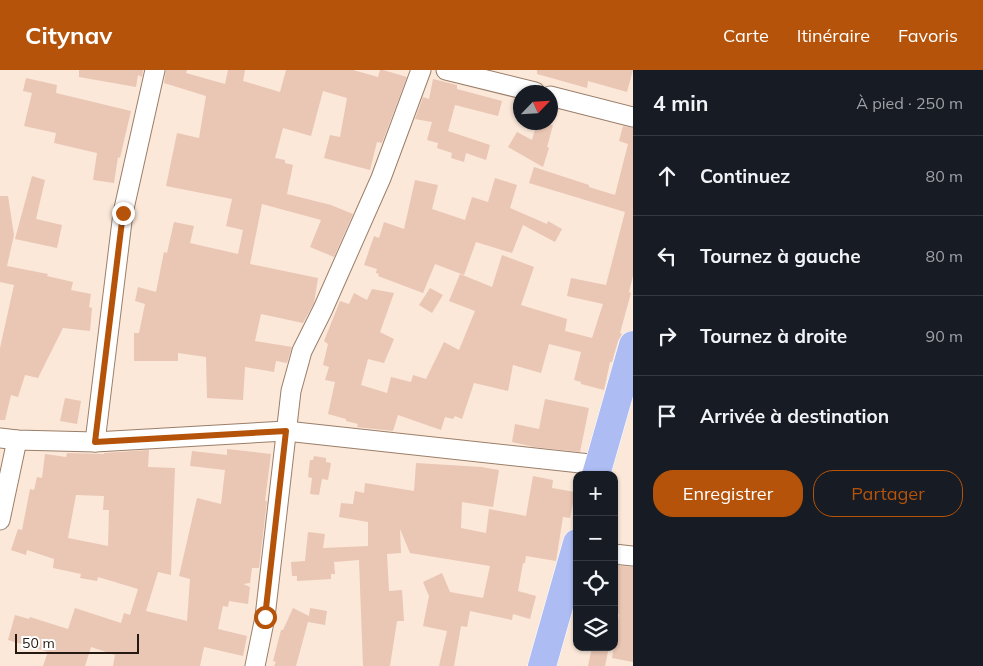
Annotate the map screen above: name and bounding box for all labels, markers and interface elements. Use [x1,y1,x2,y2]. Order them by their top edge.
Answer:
text: Citynav [25,20,112,50]
text: Carte [723,24,769,47]
text: Itinéraire [797,24,870,47]
text: Favoris [898,24,958,47]
north arrow [513,85,558,130]
text: 4 min [653,90,708,116]
text: À pied · 250 m [856,93,963,113]
icon: ahead [653,162,681,190]
text: Continuez [700,164,790,188]
text: 80 m [926,166,963,186]
route end [112,202,135,225]
icon: left [653,242,681,270]
text: Tournez à gauche [700,244,861,268]
text: 80 m [926,246,963,266]
icon: right [653,322,681,350]
text: Tournez à droite [700,324,847,348]
text: 90 m [926,326,963,346]
icon: arrive [653,402,681,430]
text: Arrivée à destination [700,404,889,428]
button: Enregistrer [653,470,803,517]
button: Partager [813,470,963,517]
map controls [573,471,618,651]
button: + [573,471,618,516]
button: − [573,516,618,561]
button: locate [573,561,618,606]
route start [254,606,277,629]
button: layers [573,606,618,651]
scale bar [15,631,139,654]
text: 50 m [22,634,55,652]

